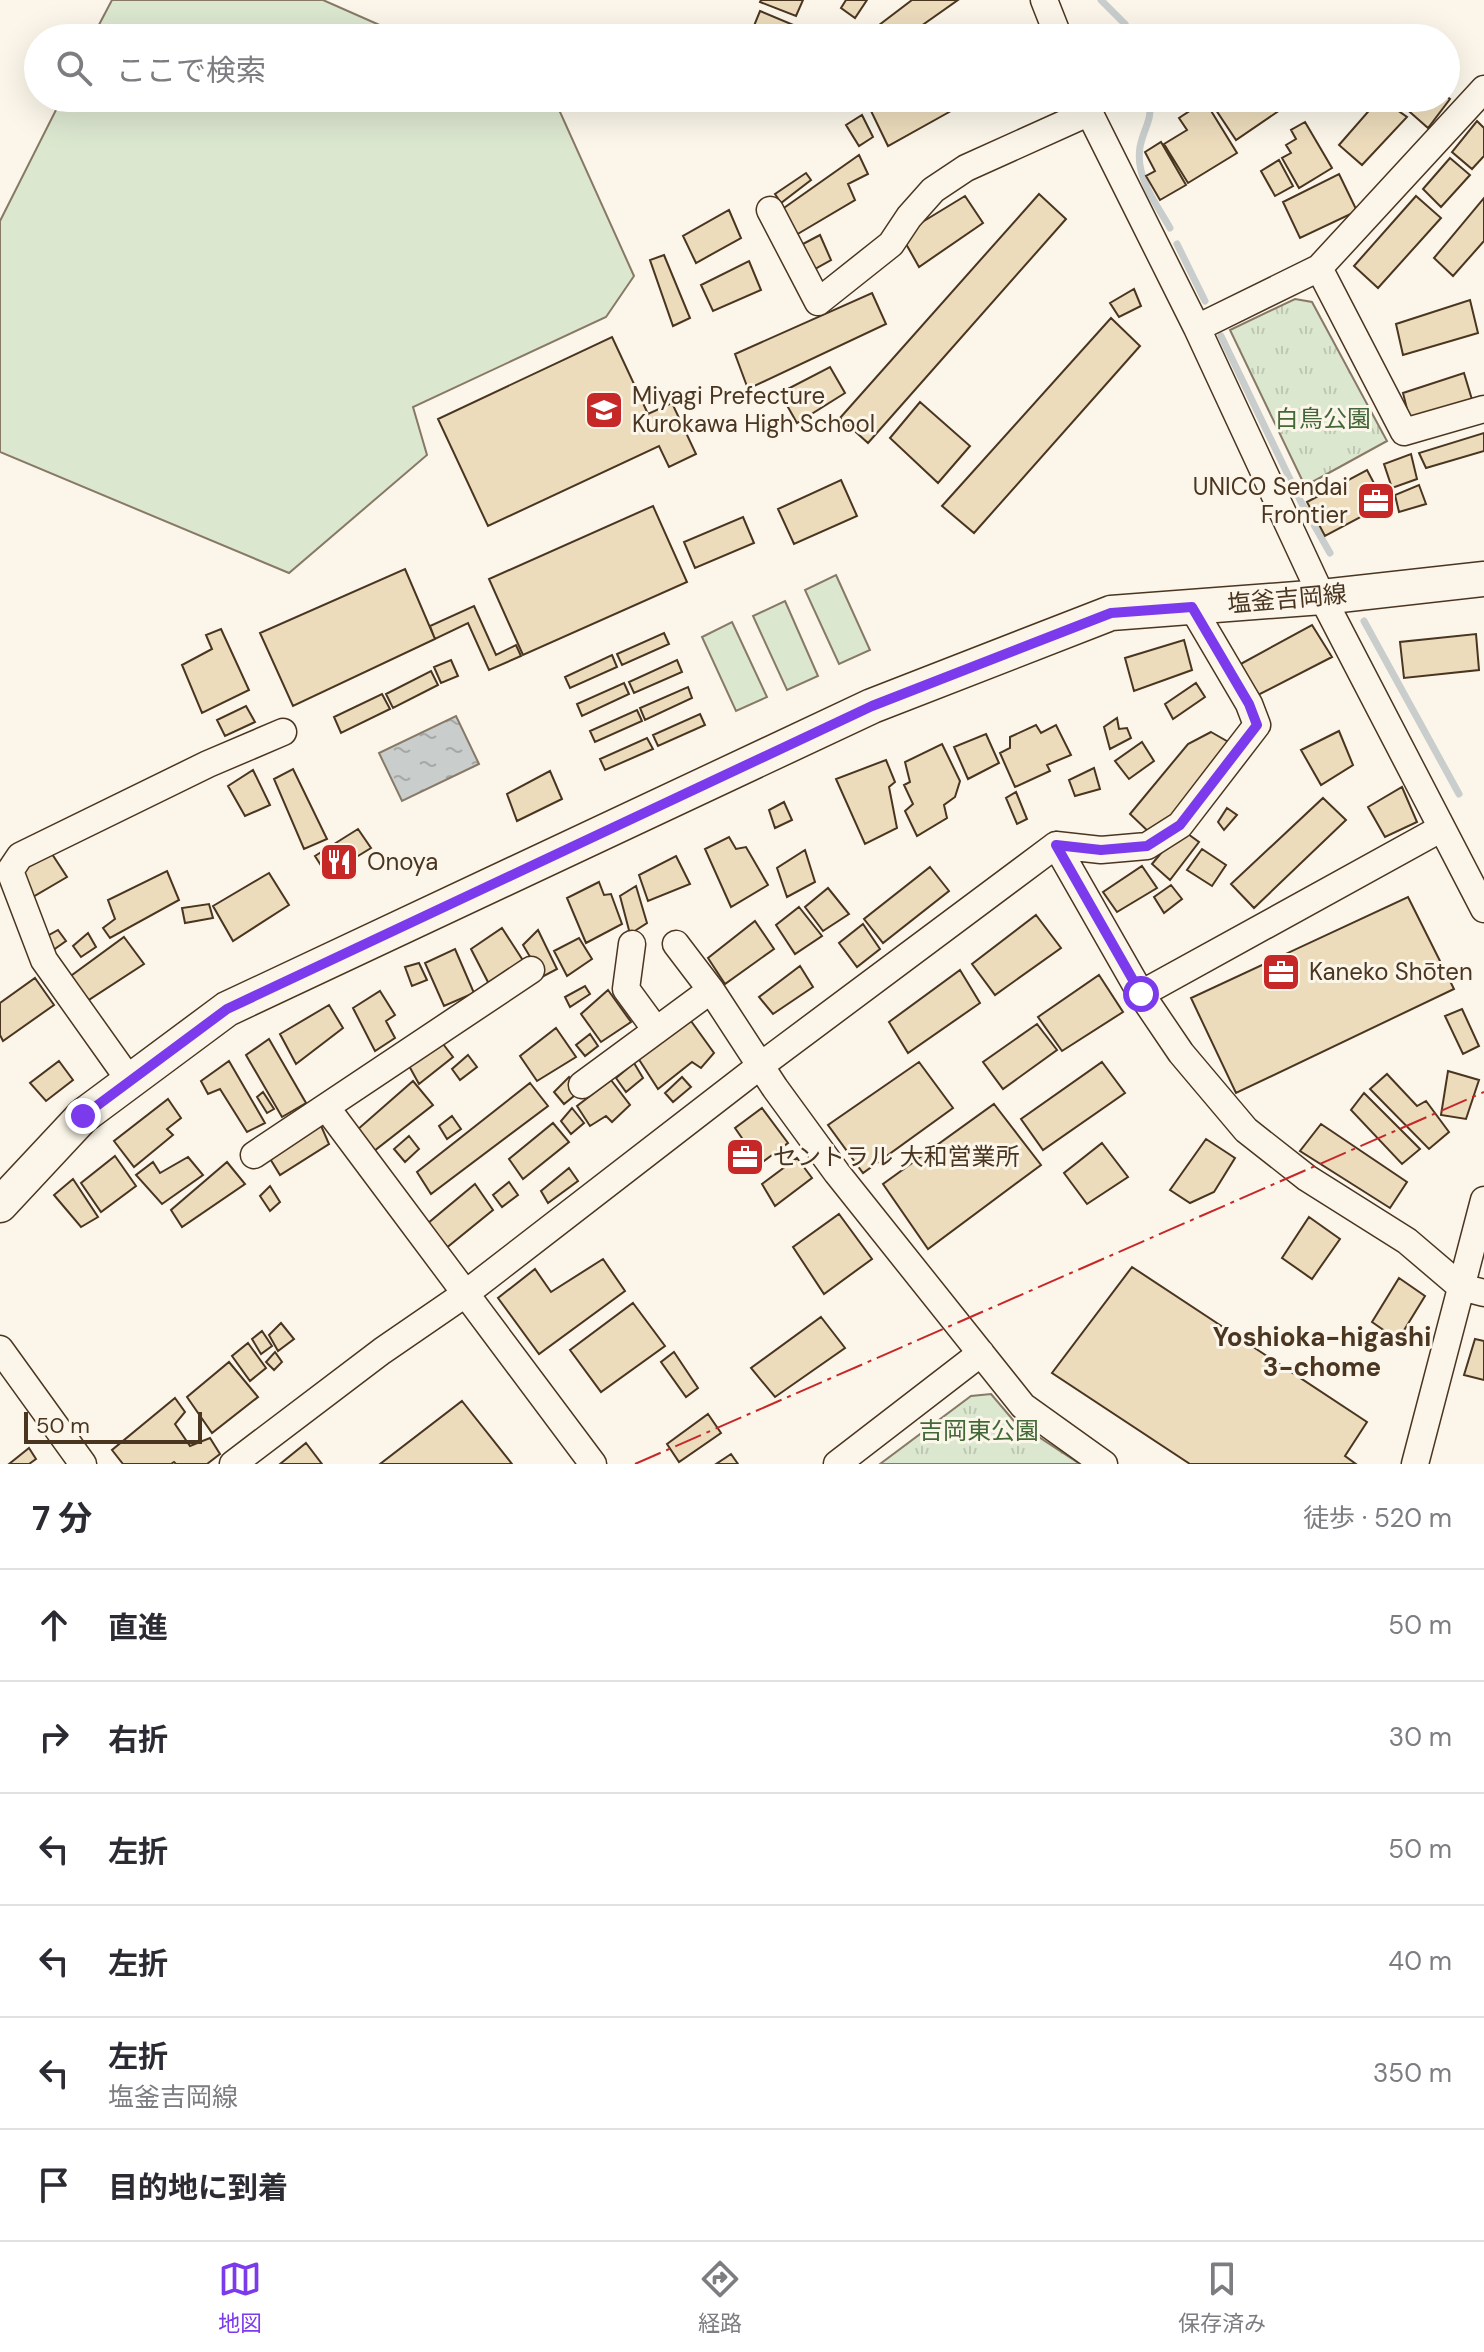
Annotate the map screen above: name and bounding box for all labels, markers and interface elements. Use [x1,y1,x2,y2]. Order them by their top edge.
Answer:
search box [24,24,1460,112]
icon: search [52,46,96,90]
text: ここで検索 [116,51,266,90]
place label: Miyagi Prefecture Kurokawa High School [632,380,875,439]
school or university icon: Miyagi Prefecture Kurokawa High School [583,389,625,431]
park label: 白鳥公園 [1275,403,1371,434]
place label: UNICO Sendai Frontier [1193,471,1348,530]
office icon: UNICO Sendai Frontier [1355,480,1397,522]
street label: 塩釜吉岡線 [1226,578,1348,619]
restaurant icon: Onoya [318,841,360,883]
place label: Onoya [367,846,438,877]
office icon: Kaneko Shōten [1260,951,1302,993]
place label: Kaneko Shōten [1309,956,1473,987]
route start [1123,976,1159,1012]
route end [65,1098,101,1134]
office icon: セントラル 大和営業所 [724,1136,766,1178]
place label: セントラル 大和営業所 [773,1141,1019,1172]
district label: Yoshioka-higashi 3-chome [1213,1320,1431,1384]
scale bar [24,1408,202,1444]
text: 50 m [36,1411,90,1440]
park label: 吉岡東公園 [919,1415,1039,1446]
text: 7 分 [32,1496,92,1541]
text: 徒歩 · 520 m [1303,1501,1452,1535]
icon: ahead [32,1603,76,1647]
text: 直進 [108,1608,168,1647]
text: 50 m [1388,1608,1452,1642]
icon: right [32,1715,76,1759]
text: 右折 [108,1720,168,1759]
text: 30 m [1389,1720,1452,1754]
icon: left [32,1827,76,1871]
text: 左折 [108,1832,168,1871]
text: 50 m [1388,1832,1452,1866]
icon: left [32,1939,76,1983]
text: 左折 [108,1944,168,1983]
text: 40 m [1388,1944,1452,1978]
text: 左折 [108,2037,168,2076]
icon: left [32,2051,76,2095]
text: 350 m [1373,2056,1452,2090]
text: 塩釜吉岡線 [108,2080,238,2114]
icon: arrive [32,2163,76,2207]
text: 目的地に到着 [108,2168,288,2207]
tab: 地図 [218,2257,262,2338]
tab: 経路 [698,2257,742,2338]
tab: 保存済み [1178,2257,1266,2338]

